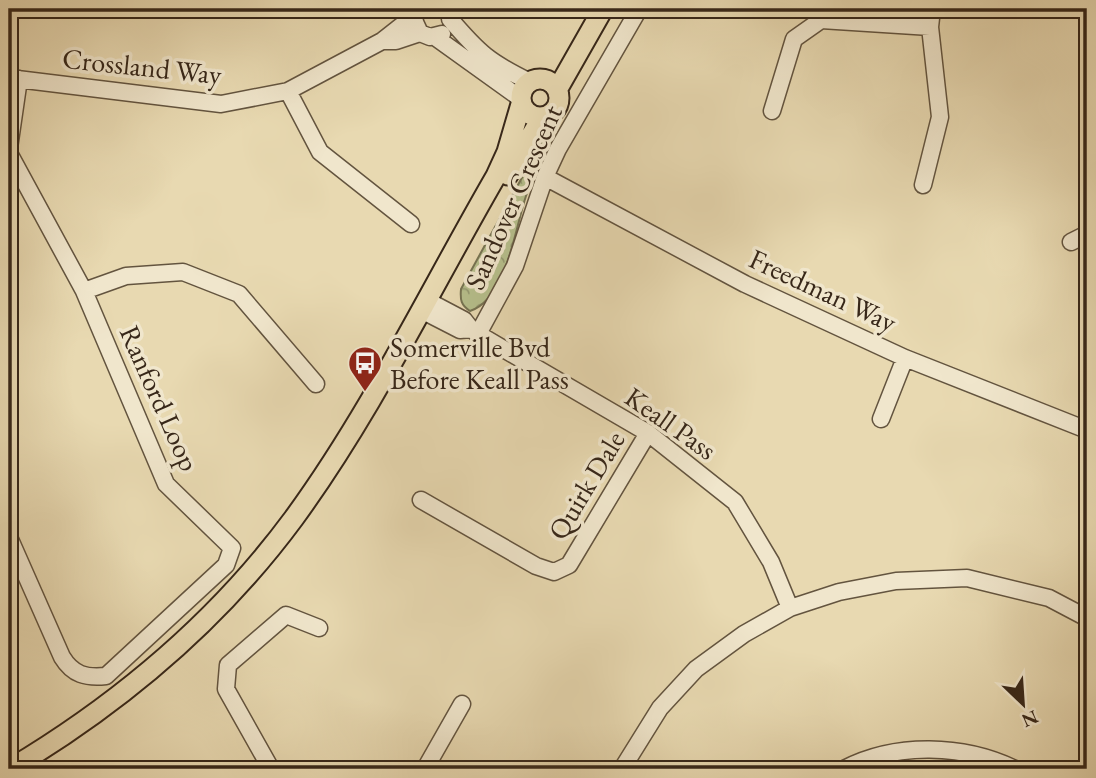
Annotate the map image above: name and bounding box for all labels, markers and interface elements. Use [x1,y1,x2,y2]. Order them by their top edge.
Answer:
street label: Crossland Way [61,40,224,92]
street label: Sandover Crescent [456,99,570,295]
street label: Freedman Way [744,240,903,340]
street label: Ranford Loop [112,320,208,476]
place label: Somerville Bvd Before Keall Pass [390,329,569,397]
bus stop icon: Somerville Bvd Before Keall Pass [346,344,384,393]
street label: Keall Pass [618,379,724,467]
street label: Quirk Dale [539,424,633,546]
north arrow [988,670,1058,740]
text: N [1017,704,1042,734]

